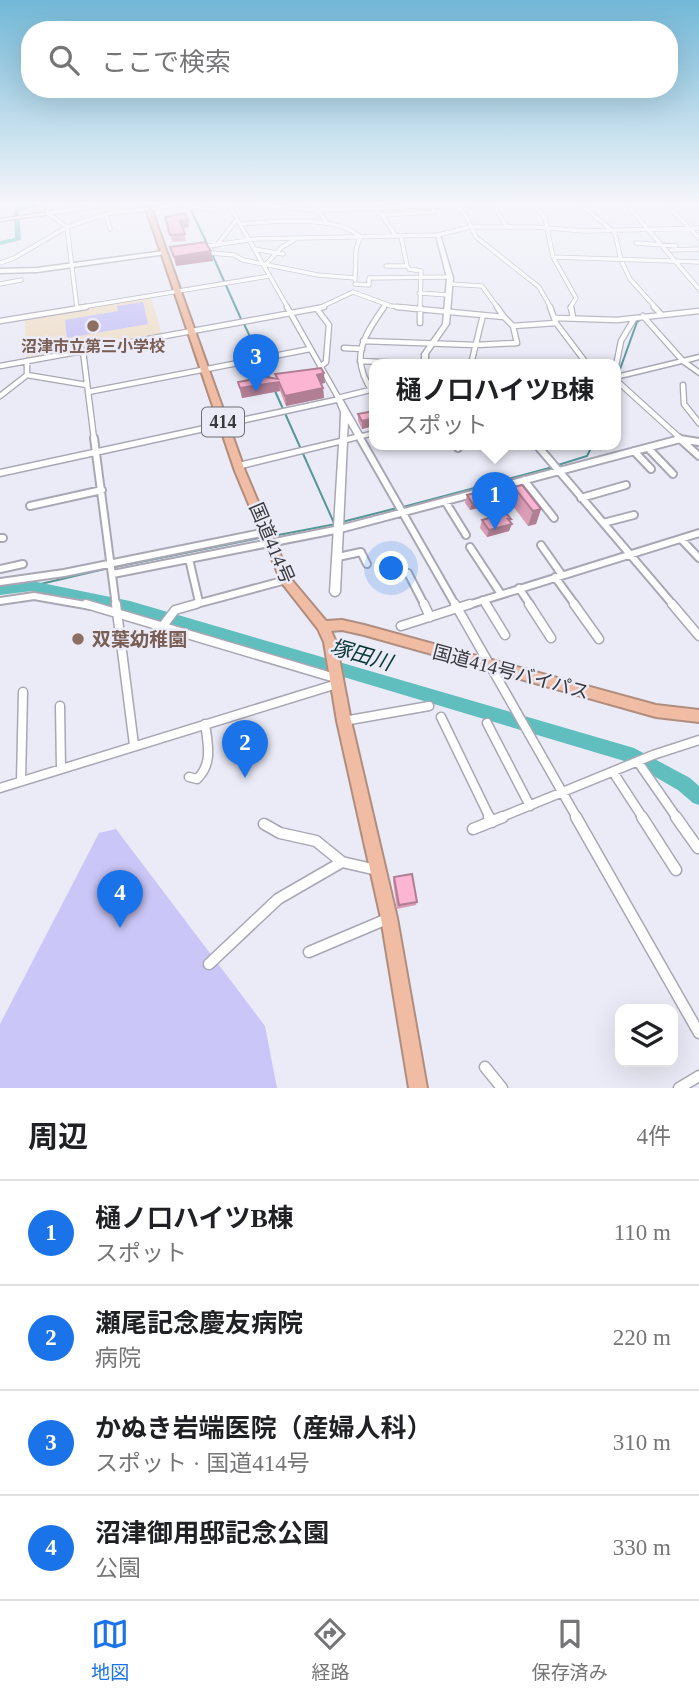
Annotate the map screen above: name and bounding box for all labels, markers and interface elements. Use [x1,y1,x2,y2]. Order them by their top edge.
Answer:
search box [21,21,678,98]
icon: search [45,41,83,79]
text: ここで検索 [101,48,231,77]
marker: 沼津市立第三小学校 [85,318,101,334]
pin: 3 [233,334,279,392]
place label: 沼津市立第三小学校 [21,338,165,355]
popup [369,359,621,450]
text: 樋ノ口ハイツB棟 [396,376,594,405]
road number: 414 [202,408,244,436]
text: スポット [396,413,488,438]
pin: 1 [472,472,518,530]
street label: 国道414号 [246,500,298,586]
your location [374,551,408,585]
place label: 双葉幼稚園 [92,629,187,650]
marker: 双葉幼稚園 [70,631,86,647]
water label: 塚田川 [327,635,397,676]
street label: 国道414号バイパス [430,641,592,703]
pin: 2 [222,720,268,778]
pin: 4 [97,870,143,928]
map controls [615,1004,678,1067]
button: layers [615,1004,678,1067]
text: 周辺 [28,1120,88,1153]
text: 4件 [637,1124,671,1149]
text: 樋ノ口ハイツB棟 [95,1204,294,1233]
text: 1 [45,1220,57,1245]
text: 110 m [614,1220,671,1245]
text: スポット [95,1241,187,1266]
text: 瀬尾記念慶友病院 [95,1309,303,1338]
text: 2 [45,1325,57,1350]
text: 220 m [613,1325,671,1350]
text: 病院 [95,1346,141,1371]
text: かぬき岩端医院（産婦人科） [95,1414,432,1443]
text: 3 [45,1430,57,1455]
text: 310 m [613,1430,671,1455]
text: スポット · 国道414号 [95,1451,310,1476]
text: 沼津御用邸記念公園 [95,1519,329,1548]
text: 4 [45,1535,57,1560]
text: 330 m [613,1535,671,1560]
text: 公園 [95,1556,141,1581]
tab: 地図 [91,1615,129,1684]
tab: 経路 [311,1615,350,1684]
tab: 保存済み [532,1615,608,1684]

